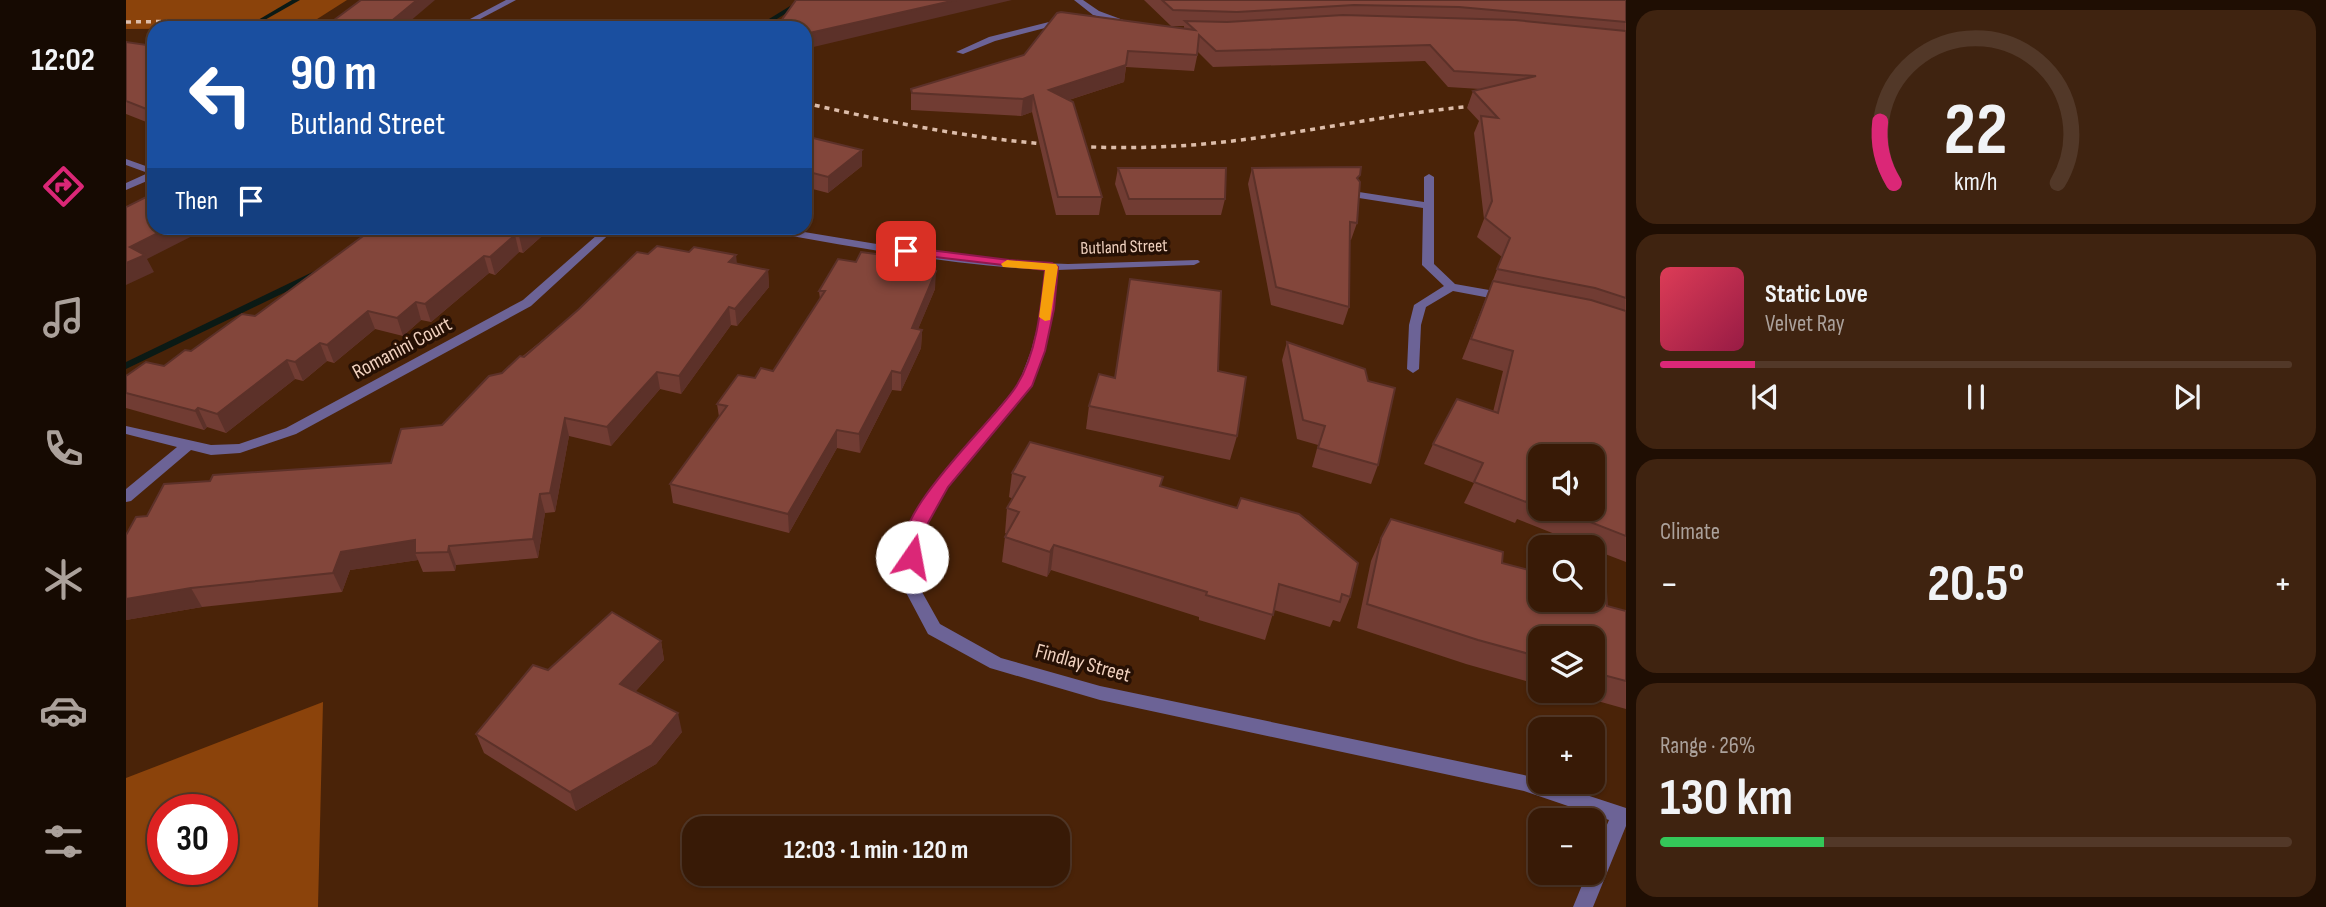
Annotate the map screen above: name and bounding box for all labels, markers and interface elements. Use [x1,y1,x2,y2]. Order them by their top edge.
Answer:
text: 12:02 [31,41,95,80]
text: 90 m [290,45,377,104]
icon: left [175,49,266,140]
text: 22 [1944,88,2008,176]
text: Butland Street [290,105,445,144]
icon: directions [39,162,88,211]
text: km/h [1954,167,1998,198]
icon: arrive [232,182,270,220]
text: Then [175,186,218,217]
pin [876,221,936,281]
icon: arrive [887,232,925,270]
street label: Butland Street [1080,235,1169,259]
text: Static Love [1765,279,1868,310]
icon: music [39,293,88,342]
text: Velvet Ray [1765,310,1845,338]
street label: Romanini Court [348,311,456,385]
icon: previous [1746,378,1784,416]
icon: pause [1957,378,1995,416]
icon: next [2168,378,2206,416]
icon: phone [39,424,88,473]
map controls [1528,444,1605,885]
button: sound [1528,444,1605,521]
text: Climate [1660,518,1720,546]
position arrow [875,520,949,594]
button: search [1528,535,1605,612]
text: 20.5° [1927,553,2025,616]
icon: climate [39,555,88,604]
text: − [1660,562,1679,607]
text: + [2273,562,2292,607]
button: layers [1528,626,1605,703]
street label: Findlay Street [1033,638,1133,688]
icon: car [39,686,88,735]
button: + [1528,717,1605,794]
text: Range · 26% [1660,732,1755,760]
text: 130 km [1660,767,1793,830]
speed limit sign: 30 [147,794,238,885]
button: − [1528,808,1605,885]
icon: filters [39,817,88,866]
text: 12:03 · 1 min · 120 m [784,835,968,866]

